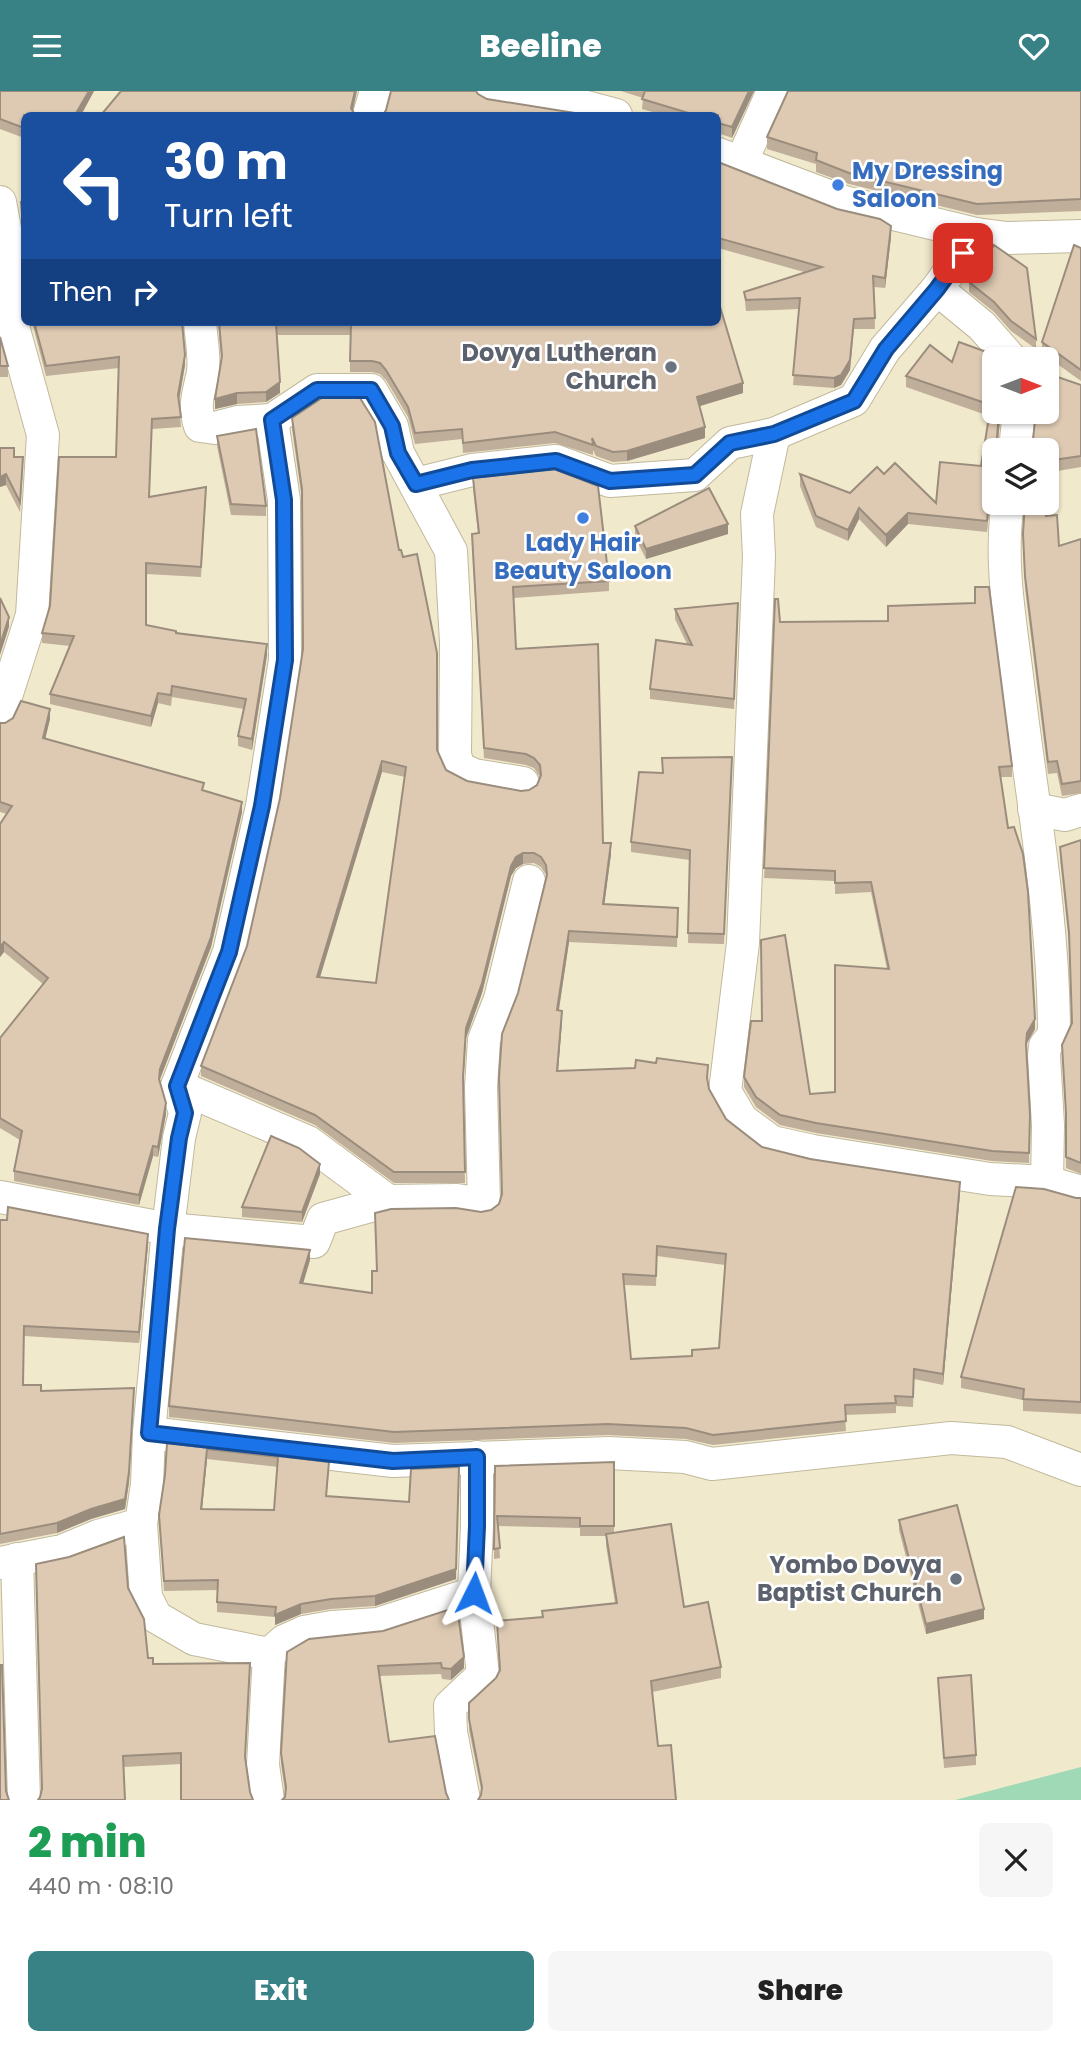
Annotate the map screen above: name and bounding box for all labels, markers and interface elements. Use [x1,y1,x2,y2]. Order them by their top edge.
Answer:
text: Beeline [479,23,602,68]
icon: menu [28,27,66,65]
icon: heart [1015,27,1053,65]
text: 30 m [164,128,288,196]
icon: left [49,140,140,231]
place label: My Dressing Saloon [852,154,1003,215]
marker: My Dressing Saloon [830,177,846,193]
text: Turn left [164,193,293,238]
pin [933,223,993,283]
icon: arrive [944,234,982,272]
icon: right [126,273,164,311]
text: Then [49,274,112,310]
place label: Dovya Lutheran Church [462,336,657,397]
north arrow [982,347,1059,423]
map controls [982,347,1059,515]
marker: Dovya Lutheran Church [663,359,679,375]
button: layers [982,438,1059,515]
marker: Lady Hair Beauty Saloon [575,510,591,526]
place label: Lady Hair Beauty Saloon [494,526,672,587]
place label: Yombo Dovya Baptist Church [757,1548,942,1609]
position arrow [437,1556,511,1630]
marker: Yombo Dovya Baptist Church [948,1571,964,1587]
text: 2 min [28,1813,146,1872]
button: close [979,1823,1053,1897]
text: 440 m · 08:10 [28,1870,174,1902]
button: Exit [28,1951,534,2031]
button: Share [548,1951,1053,2031]

